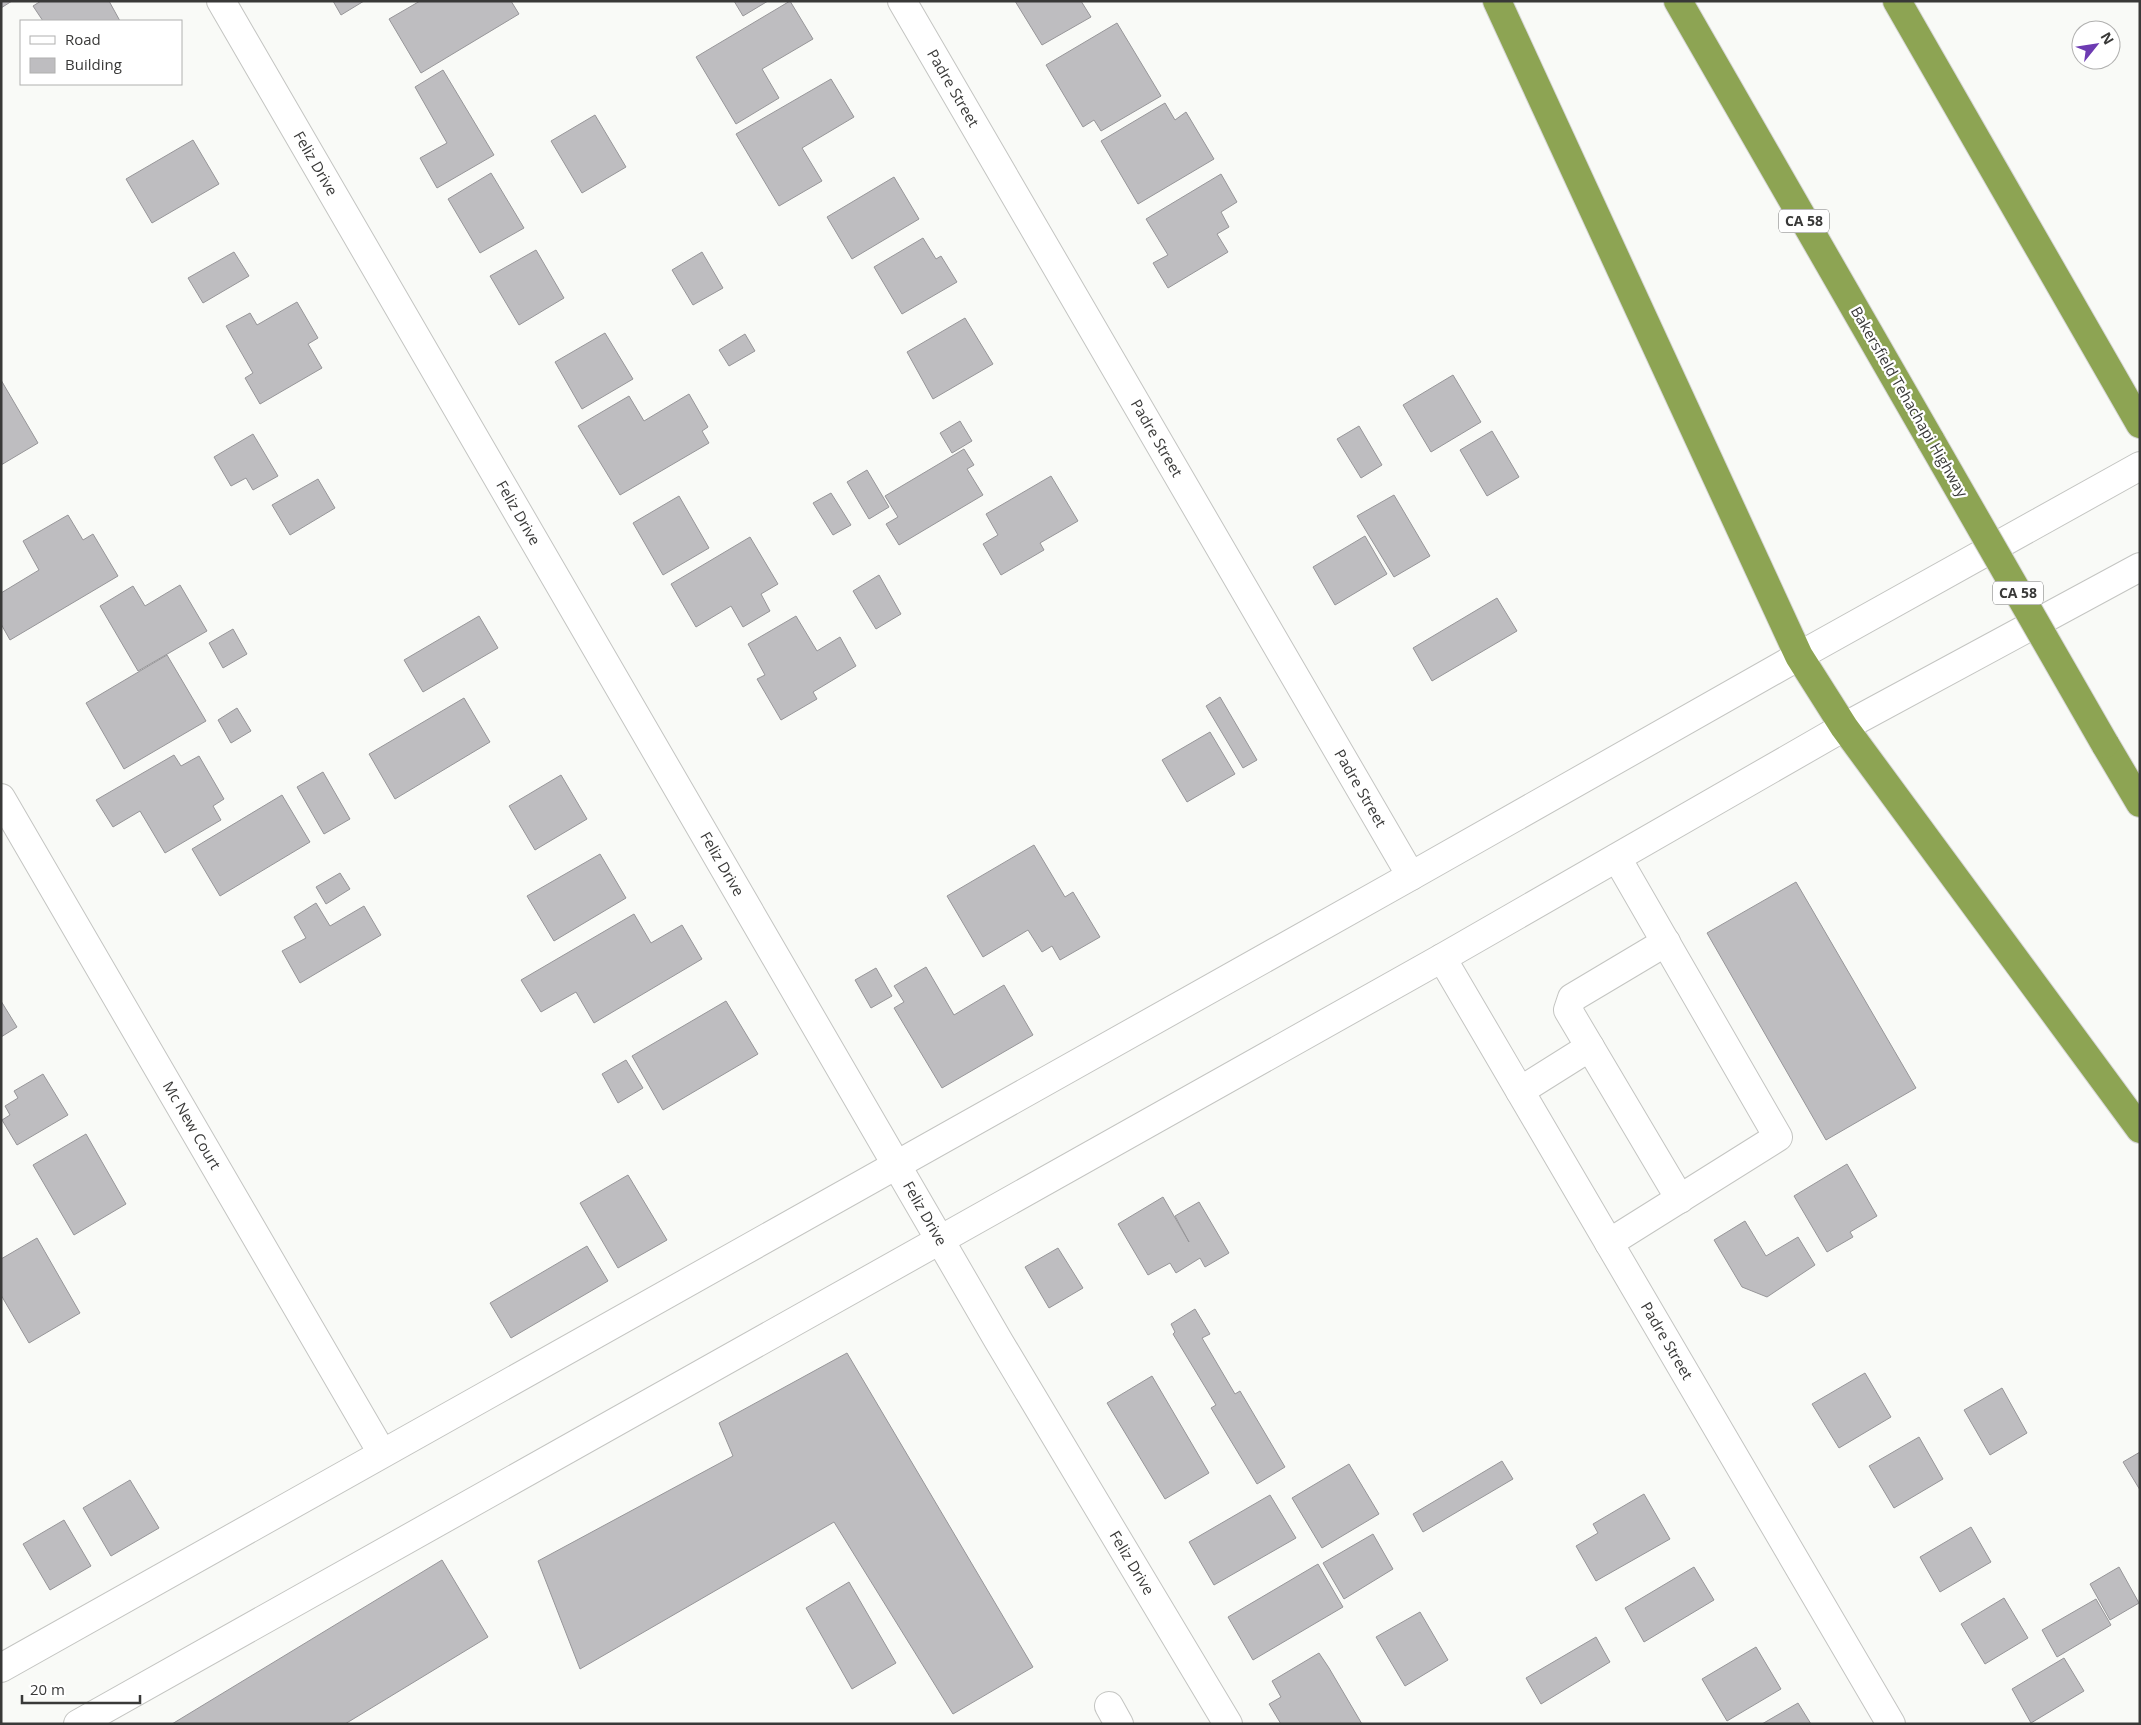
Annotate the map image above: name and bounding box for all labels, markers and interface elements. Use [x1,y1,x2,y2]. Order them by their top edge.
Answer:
legend [20,20,182,85]
north arrow [2071,20,2121,70]
text: Road [65,29,101,49]
text: N [2097,29,2119,48]
street label: Padre Street [923,45,984,130]
text: Building [65,54,122,74]
street label: Feliz Drive [290,127,343,199]
road number: CA 58 [1779,210,1829,232]
street label: Bakersfield Tehachapi Highway [1847,302,1973,501]
street label: Padre Street [1127,395,1188,481]
street label: Feliz Drive [492,477,546,548]
road number: CA 58 [1993,582,2043,604]
street label: Padre Street [1330,745,1391,831]
street label: Feliz Drive [696,828,749,900]
street label: Mc New Court [159,1077,226,1173]
street label: Feliz Drive [899,1177,952,1249]
street label: Padre Street [1637,1298,1698,1383]
street label: Feliz Drive [1105,1527,1159,1598]
scale bar [22,1672,140,1704]
text: 20 m [30,1679,65,1699]

